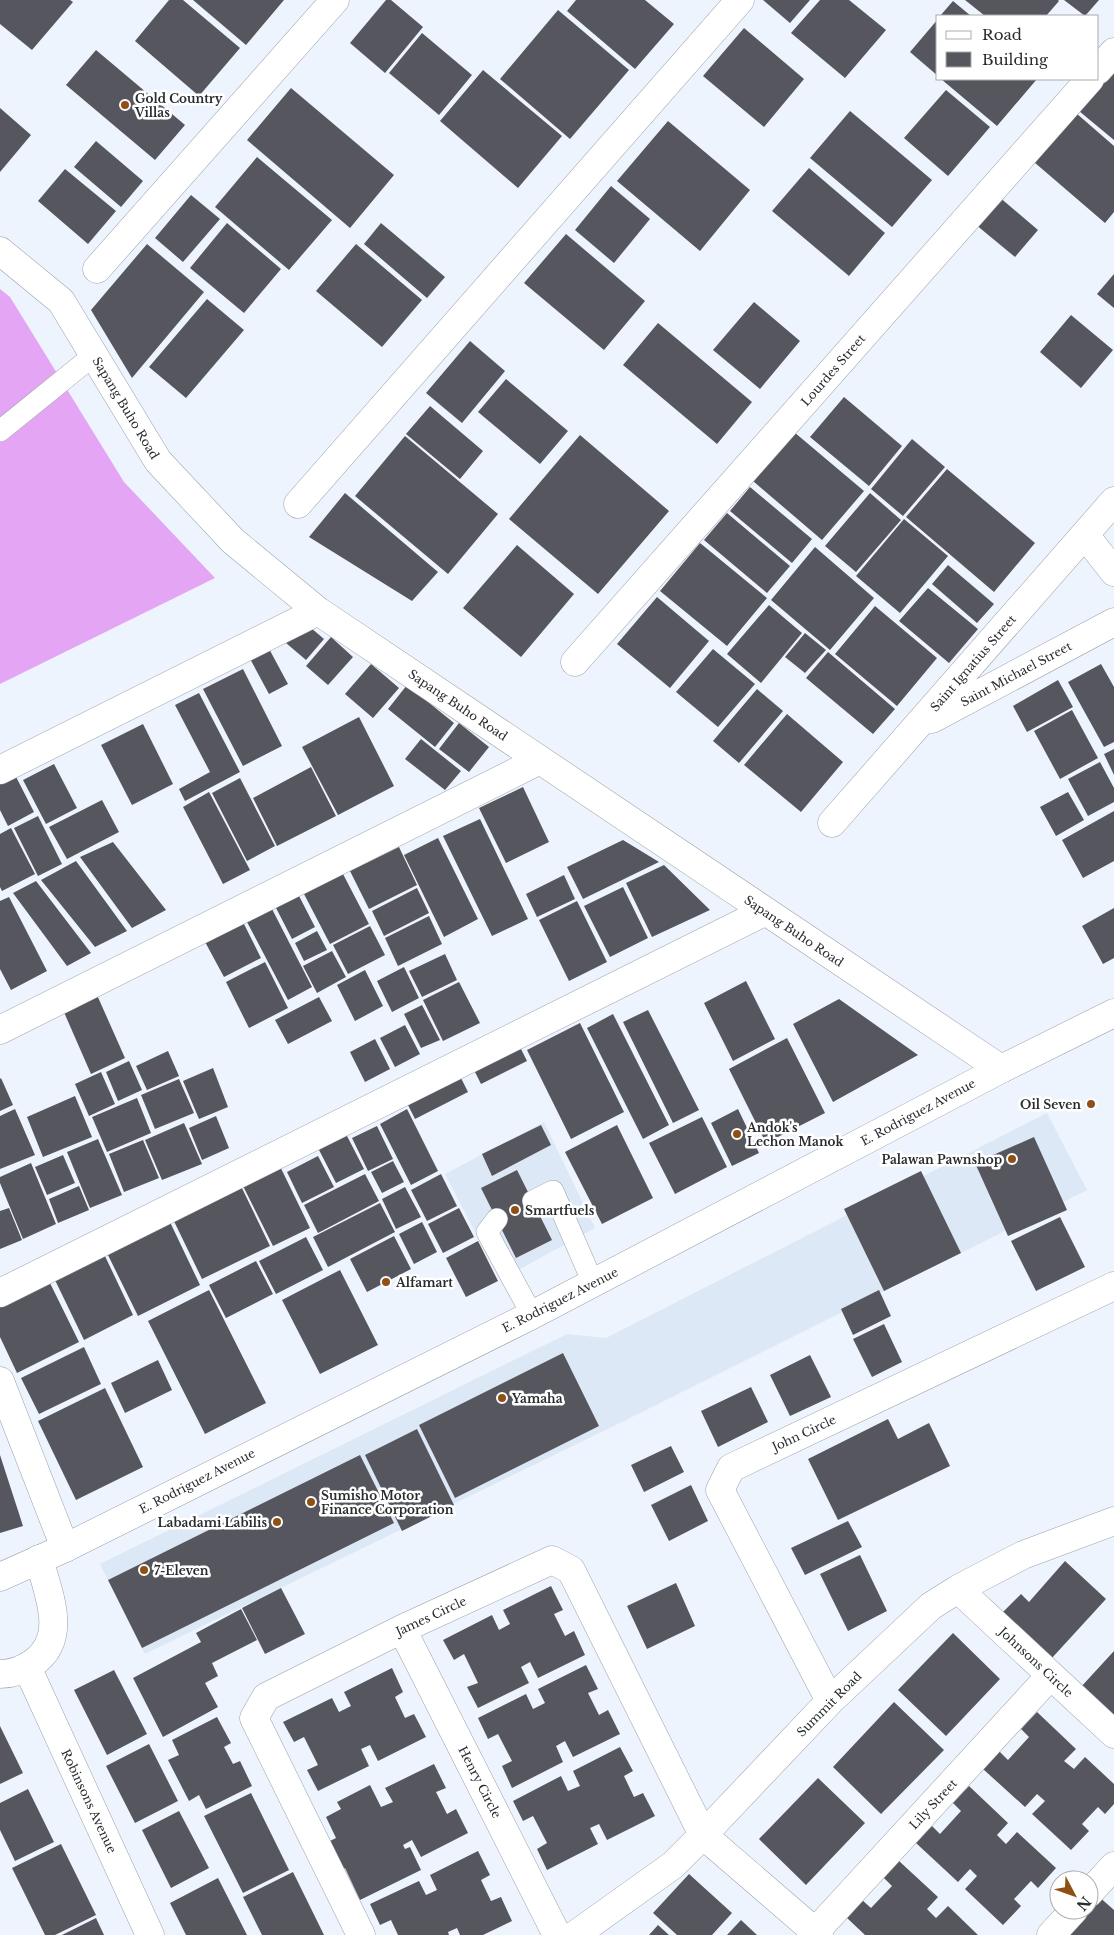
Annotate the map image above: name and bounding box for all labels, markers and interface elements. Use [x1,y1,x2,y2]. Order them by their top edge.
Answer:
legend [936,15,1099,80]
text: Road [982,25,1022,44]
text: Building [982,50,1049,69]
place label: Gold Country Villas [134,91,223,120]
marker: Gold Country Villas [119,99,131,111]
street label: Lourdes Street [798,331,869,409]
street label: Sapang Buho Road [90,354,162,462]
street label: Saint Ignatius Street [927,611,1019,714]
street label: Saint Michael Street [958,638,1074,710]
street label: Sapang Buho Road [405,666,511,744]
street label: Sapang Buho Road [741,892,847,970]
street label: E. Rodriguez Avenue [858,1075,978,1149]
place label: Oil Seven [1020,1097,1081,1112]
marker: Oil Seven [1085,1098,1097,1110]
place label: Andok's Lechon Manok [746,1120,845,1149]
marker: Andok's Lechon Manok [731,1128,743,1140]
place label: Palawan Pawnshop [881,1152,1002,1167]
marker: Palawan Pawnshop [1006,1153,1018,1165]
place label: Smartfuels [525,1203,595,1218]
marker: Smartfuels [509,1204,521,1216]
street label: E. Rodriguez Avenue [500,1264,620,1336]
place label: Alfamart [395,1275,453,1290]
marker: Alfamart [380,1276,392,1288]
place label: Yamaha [511,1391,563,1406]
marker: Yamaha [496,1392,508,1404]
street label: John Circle [768,1412,838,1455]
street label: E. Rodriguez Avenue [137,1445,257,1517]
place label: Sumisho Motor Finance Corporation [321,1488,454,1517]
marker: Sumisho Motor Finance Corporation [305,1496,317,1508]
place label: Labadami Labilis [158,1515,267,1530]
marker: Labadami Labilis [271,1516,283,1528]
place label: 7-Eleven [154,1563,209,1578]
marker: 7-Eleven [138,1564,150,1576]
street label: James Circle [392,1593,469,1640]
street label: Johnsons Circle [994,1623,1076,1700]
street label: Summit Road [793,1668,865,1740]
street label: Henry Circle [455,1743,505,1821]
street label: Robinsons Avenue [58,1747,120,1856]
street label: Lily Street [906,1775,960,1832]
north arrow [1049,1870,1099,1920]
text: N [1073,1893,1095,1914]

